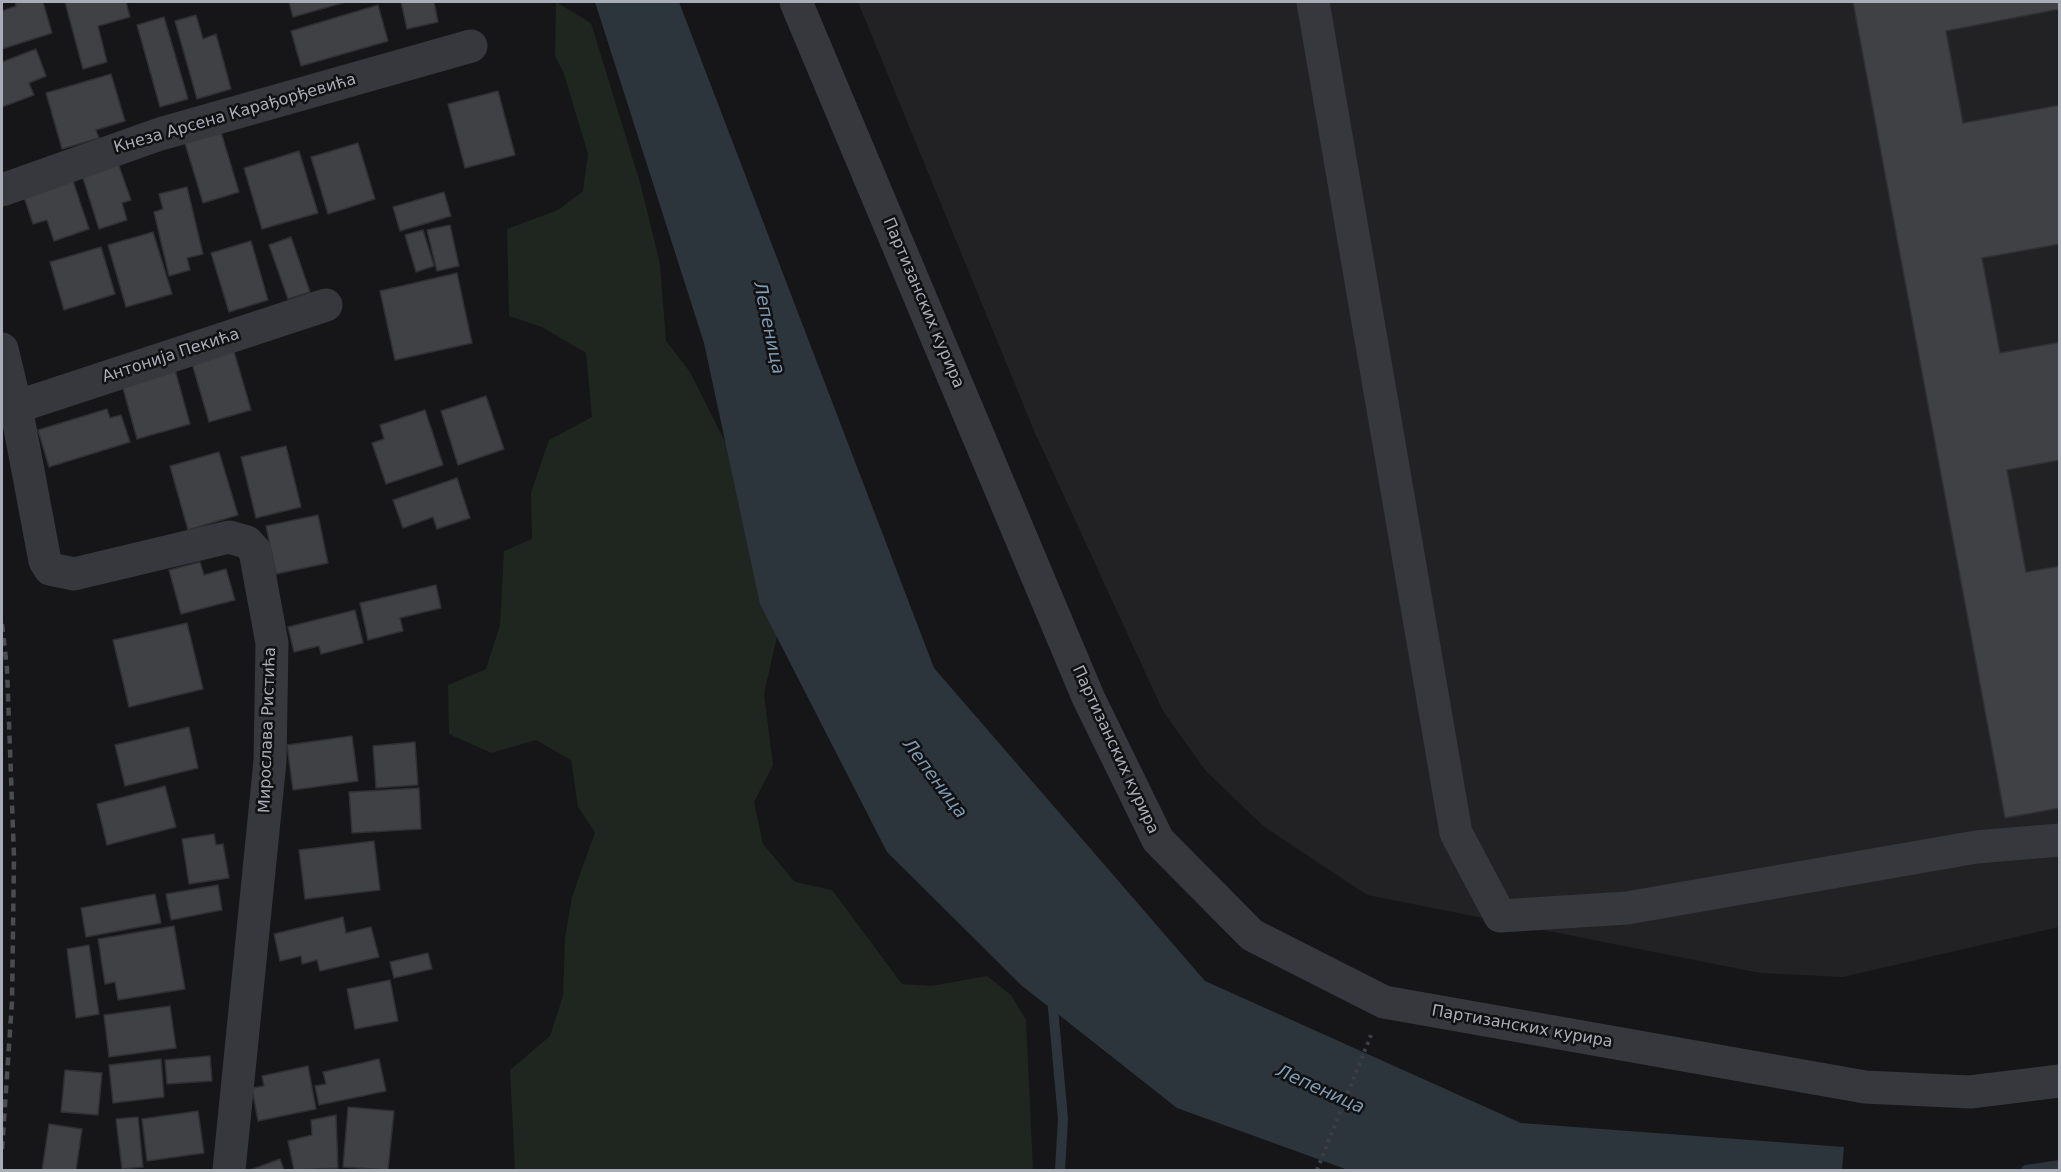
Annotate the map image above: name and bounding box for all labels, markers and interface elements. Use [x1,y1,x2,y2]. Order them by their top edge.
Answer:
street label: Кнеза Арсена Карађорђевића [112,70,358,158]
street label: Партизанских курира [878,215,968,391]
water label: Лепеница [748,280,788,376]
street label: Антонија Пекића [100,325,242,387]
street label: Мирослава Ристића [256,647,280,813]
street label: Партизанских курира [1068,663,1162,837]
water label: Лепеница [897,735,971,823]
street label: Партизанских курира [1430,1002,1614,1052]
water label: Лепеница [1273,1061,1367,1119]

